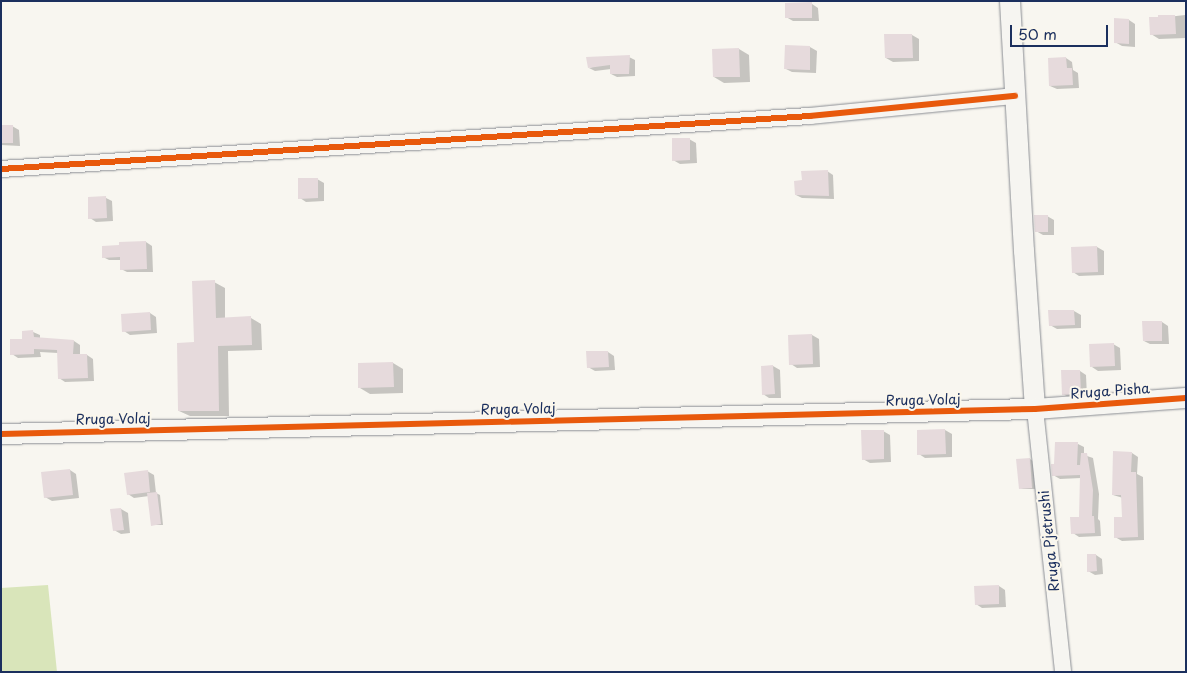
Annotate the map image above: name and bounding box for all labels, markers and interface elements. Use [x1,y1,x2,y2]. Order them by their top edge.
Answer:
scale bar [1012,15,1110,47]
text: 50 m [1018,22,1057,45]
street label: Rruga Pisha [1070,380,1150,402]
street label: Rruga Volaj [884,391,962,409]
street label: Rruga Volaj [479,400,557,418]
street label: Rruga Volaj [74,410,152,428]
street label: Rruga Pjetrushi [1035,489,1063,593]

